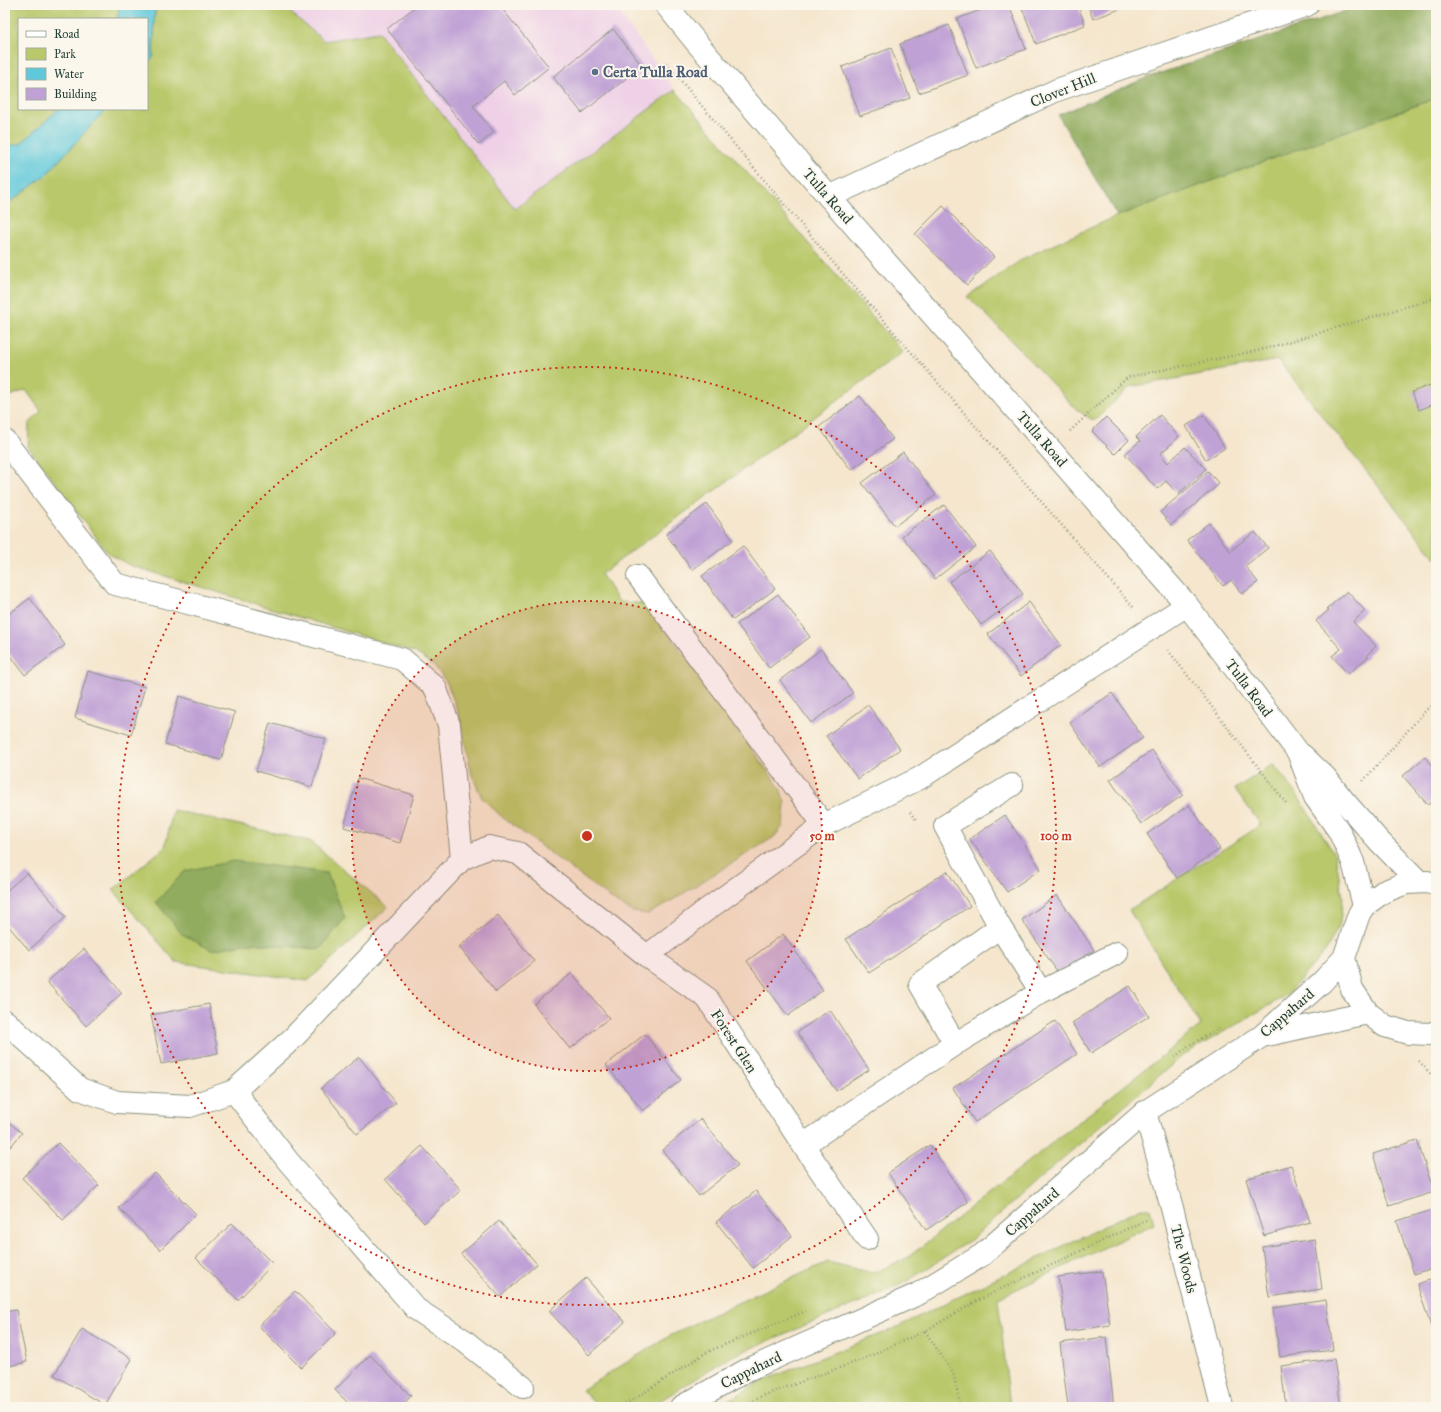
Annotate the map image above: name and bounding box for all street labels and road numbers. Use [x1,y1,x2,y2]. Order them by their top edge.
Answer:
street label: Clover Hill [1028,68,1099,111]
street label: Tulla Road [799,165,857,228]
street label: Tulla Road [1013,408,1071,471]
street label: Tulla Road [1221,656,1277,721]
street label: Cappahard [1256,984,1318,1041]
street label: Forest Glen [707,1006,761,1076]
street label: Cappahard [1001,1183,1063,1240]
street label: The Woods [1167,1223,1201,1295]
street label: Cappahard [718,1347,785,1392]

